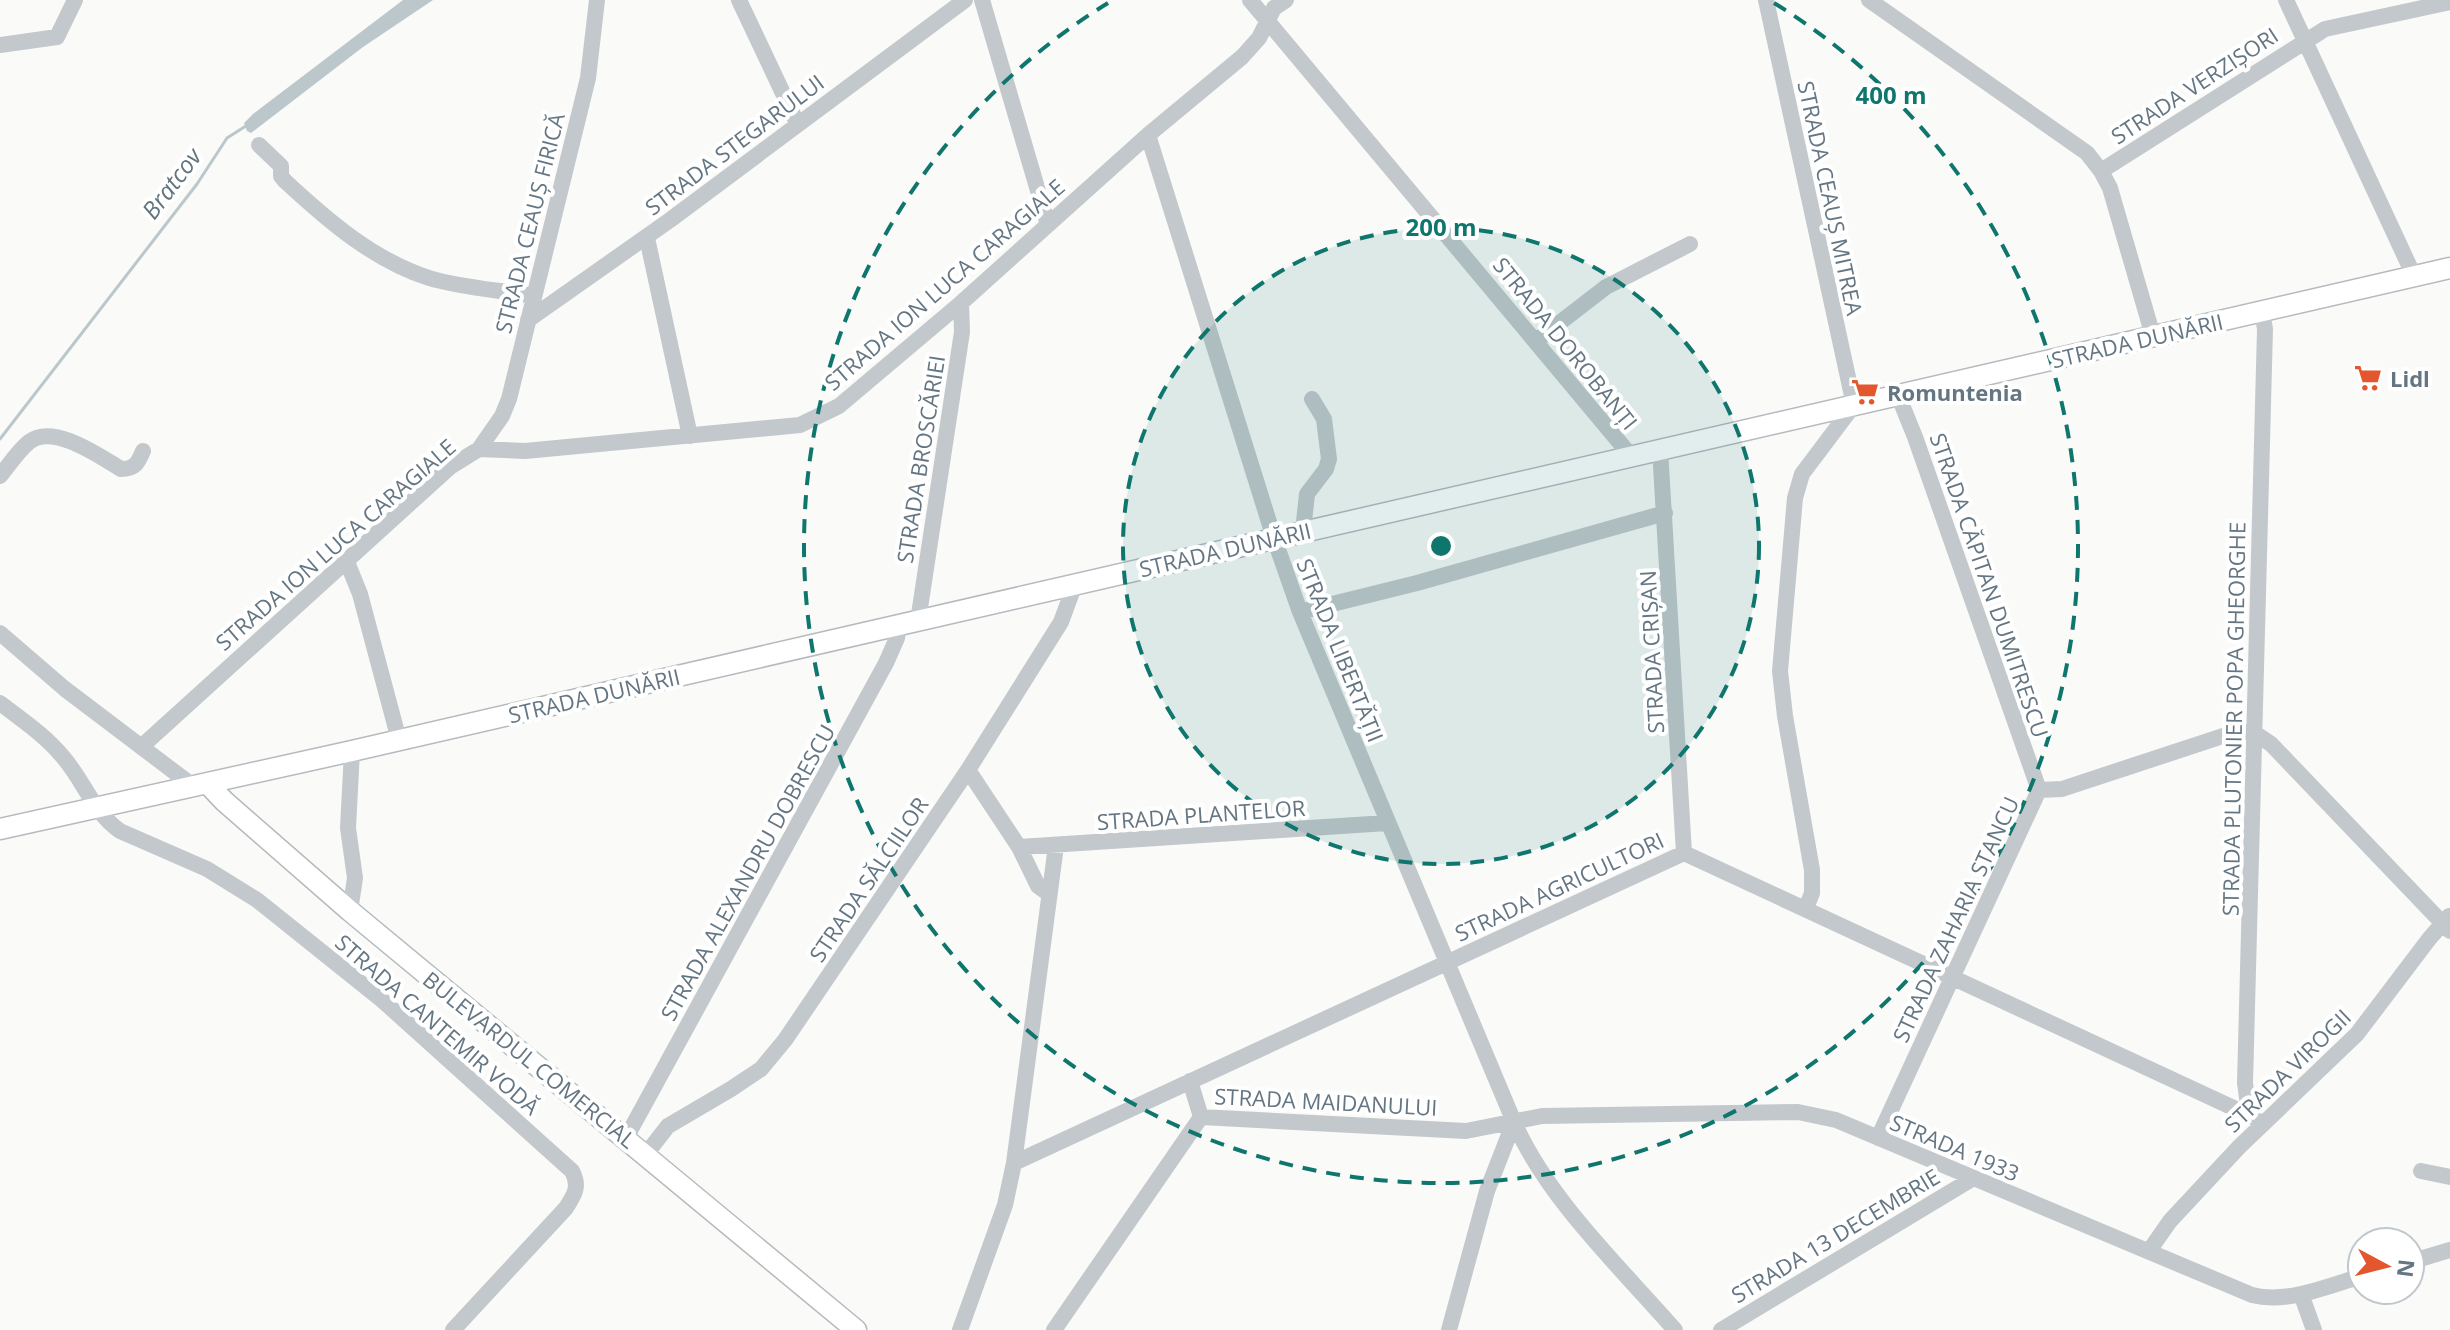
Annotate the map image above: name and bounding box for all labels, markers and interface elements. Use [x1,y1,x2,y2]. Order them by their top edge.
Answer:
street label: STRADA VERZIȘORI [2105,20,2283,150]
street label: STRADA STEGARULUI [638,67,830,221]
street label: STRADA CEAUȘ MITREA [1791,78,1871,318]
text: 400 m [1856,78,1926,111]
street label: STRADA CEAUȘ FIRICĂ [487,110,571,336]
water label: Bratcov [134,139,210,225]
street label: STRADA ION LUCA CARAGIALE [818,171,1070,397]
text: 200 m [1406,210,1476,243]
street label: STRADA DOROBANȚI [1487,250,1645,436]
street label: STRADA DUNĂRII [2048,306,2226,374]
street label: STRADA BROSCĂRIEI [889,353,951,565]
supermarket icon: Lidl [2353,363,2383,393]
place label: Lidl [2390,363,2430,393]
supermarket icon: Romuntenia [1850,377,1880,407]
place label: Romuntenia [1887,377,2023,407]
street label: STRADA CĂPITAN DUMITRESCU [1924,429,2056,741]
street label: STRADA ION LUCA CARAGIALE [209,431,461,657]
street label: STRADA DUNĂRII [1136,515,1314,583]
street label: STRADA PLUTONIER POPA GHEORGHE [2215,522,2251,916]
centre of rings [1427,532,1455,560]
street label: STRADA LIBERTĂȚII [1291,554,1391,746]
street label: STRADA CRIȘAN [1632,570,1670,734]
street label: STRADA DUNĂRII [505,661,683,729]
street label: STRADA ALEXANDRU DOBRESCU [653,718,841,1026]
street label: STRADA SĂLCIILOR [802,790,935,967]
street label: STRADA ZAHARIA STANCU [1885,791,2025,1047]
street label: STRADA PLANTELOR [1096,792,1307,836]
street label: STRADA AGRICULTORI [1450,824,1668,948]
street label: STRADA CANTEMIR VODĂ [330,927,546,1121]
street label: BULEVARDUL COMERCIAL [417,964,643,1154]
street label: STRADA VIROGII [2217,1002,2357,1138]
street label: STRADA MAIDANULUI [1214,1080,1438,1122]
street label: STRADA 1933 [1886,1106,2024,1188]
street label: STRADA 13 DECEMBRIE [1725,1161,1945,1309]
north arrow [2346,1226,2426,1306]
text: N [2391,1258,2423,1279]

